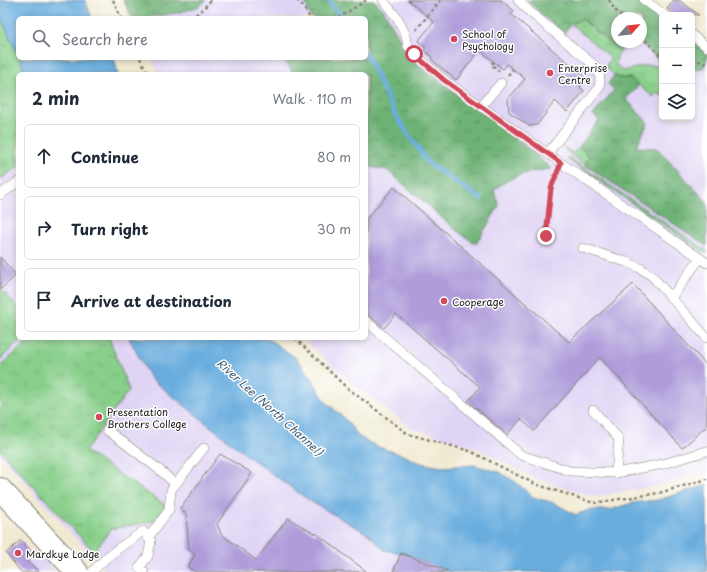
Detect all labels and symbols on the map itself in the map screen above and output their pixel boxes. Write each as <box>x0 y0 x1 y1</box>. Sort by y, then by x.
north arrow <box>611 12 647 48</box>
place label: School of Psychology <box>462 26 514 54</box>
marker: School of Psychology <box>449 34 459 44</box>
route start <box>405 45 423 63</box>
place label: Enterprise Centre <box>558 60 607 87</box>
marker: Enterprise Centre <box>545 68 555 78</box>
route end <box>537 227 555 245</box>
place label: Cooperage <box>452 294 504 309</box>
marker: Cooperage <box>439 296 449 306</box>
water label: River Lee (North Channel) <box>213 354 328 460</box>
place label: Presentation Brothers College <box>107 404 187 431</box>
marker: Presentation Brothers College <box>94 412 104 422</box>
place label: Mardkye Lodge <box>26 546 100 561</box>
marker: Mardkye Lodge <box>13 548 23 558</box>

